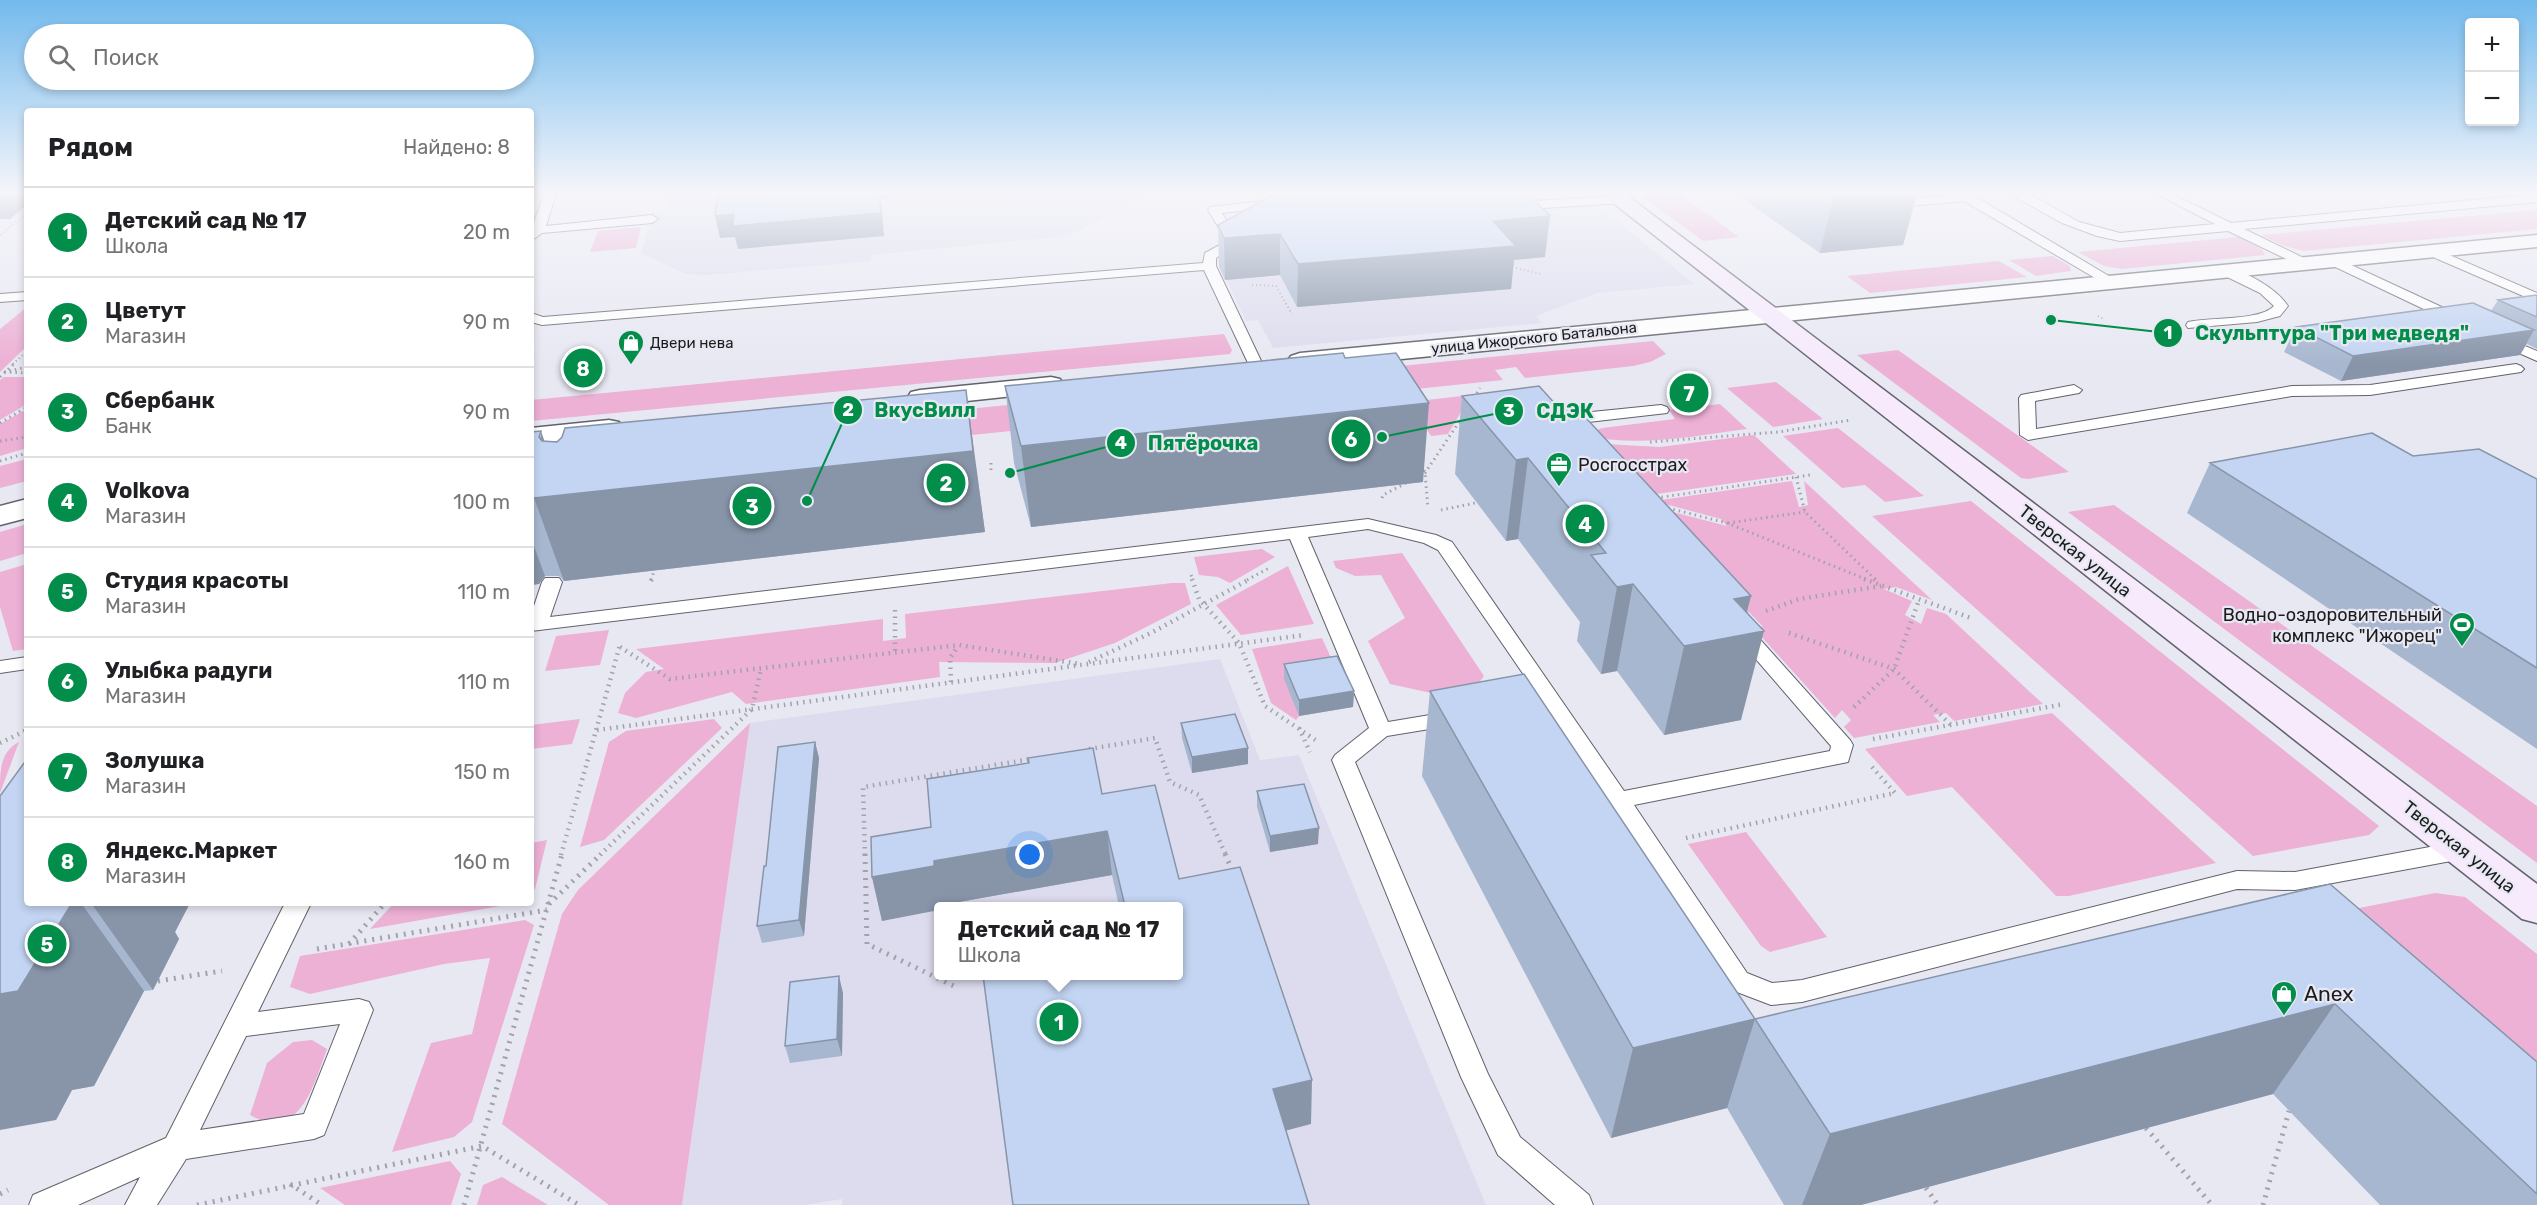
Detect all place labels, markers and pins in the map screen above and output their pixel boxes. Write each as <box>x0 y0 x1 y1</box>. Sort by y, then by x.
callout: Скульптура "Три медведя" <box>2153 314 2481 352</box>
shop icon: Двери нева <box>616 328 646 366</box>
place label: Двери нева <box>650 334 733 352</box>
pin: 8 <box>564 346 602 391</box>
pin: 7 <box>1670 370 1708 416</box>
callout: ВкусВилл <box>833 391 988 429</box>
callout: СДЭК <box>1494 392 1605 430</box>
pin: 6 <box>1332 416 1370 462</box>
callout: Пятёрочка <box>1106 424 1271 462</box>
office icon: Росгосстрах <box>1544 450 1574 488</box>
place label: Росгосстрах <box>1578 454 1687 476</box>
pin: 2 <box>926 460 966 506</box>
pin: 3 <box>732 484 771 528</box>
pin: 4 <box>1566 502 1604 546</box>
place label: Водно-оздоровительный комплекс "Ижорец" <box>2223 604 2442 647</box>
sports icon: Водно-оздоровительный комплекс "Ижорец" <box>2447 610 2477 648</box>
pin: 5 <box>28 922 66 966</box>
shop icon: Anex <box>2269 979 2299 1017</box>
place label: Anex <box>2304 981 2354 1006</box>
pin: 1 <box>1040 1000 1078 1044</box>

